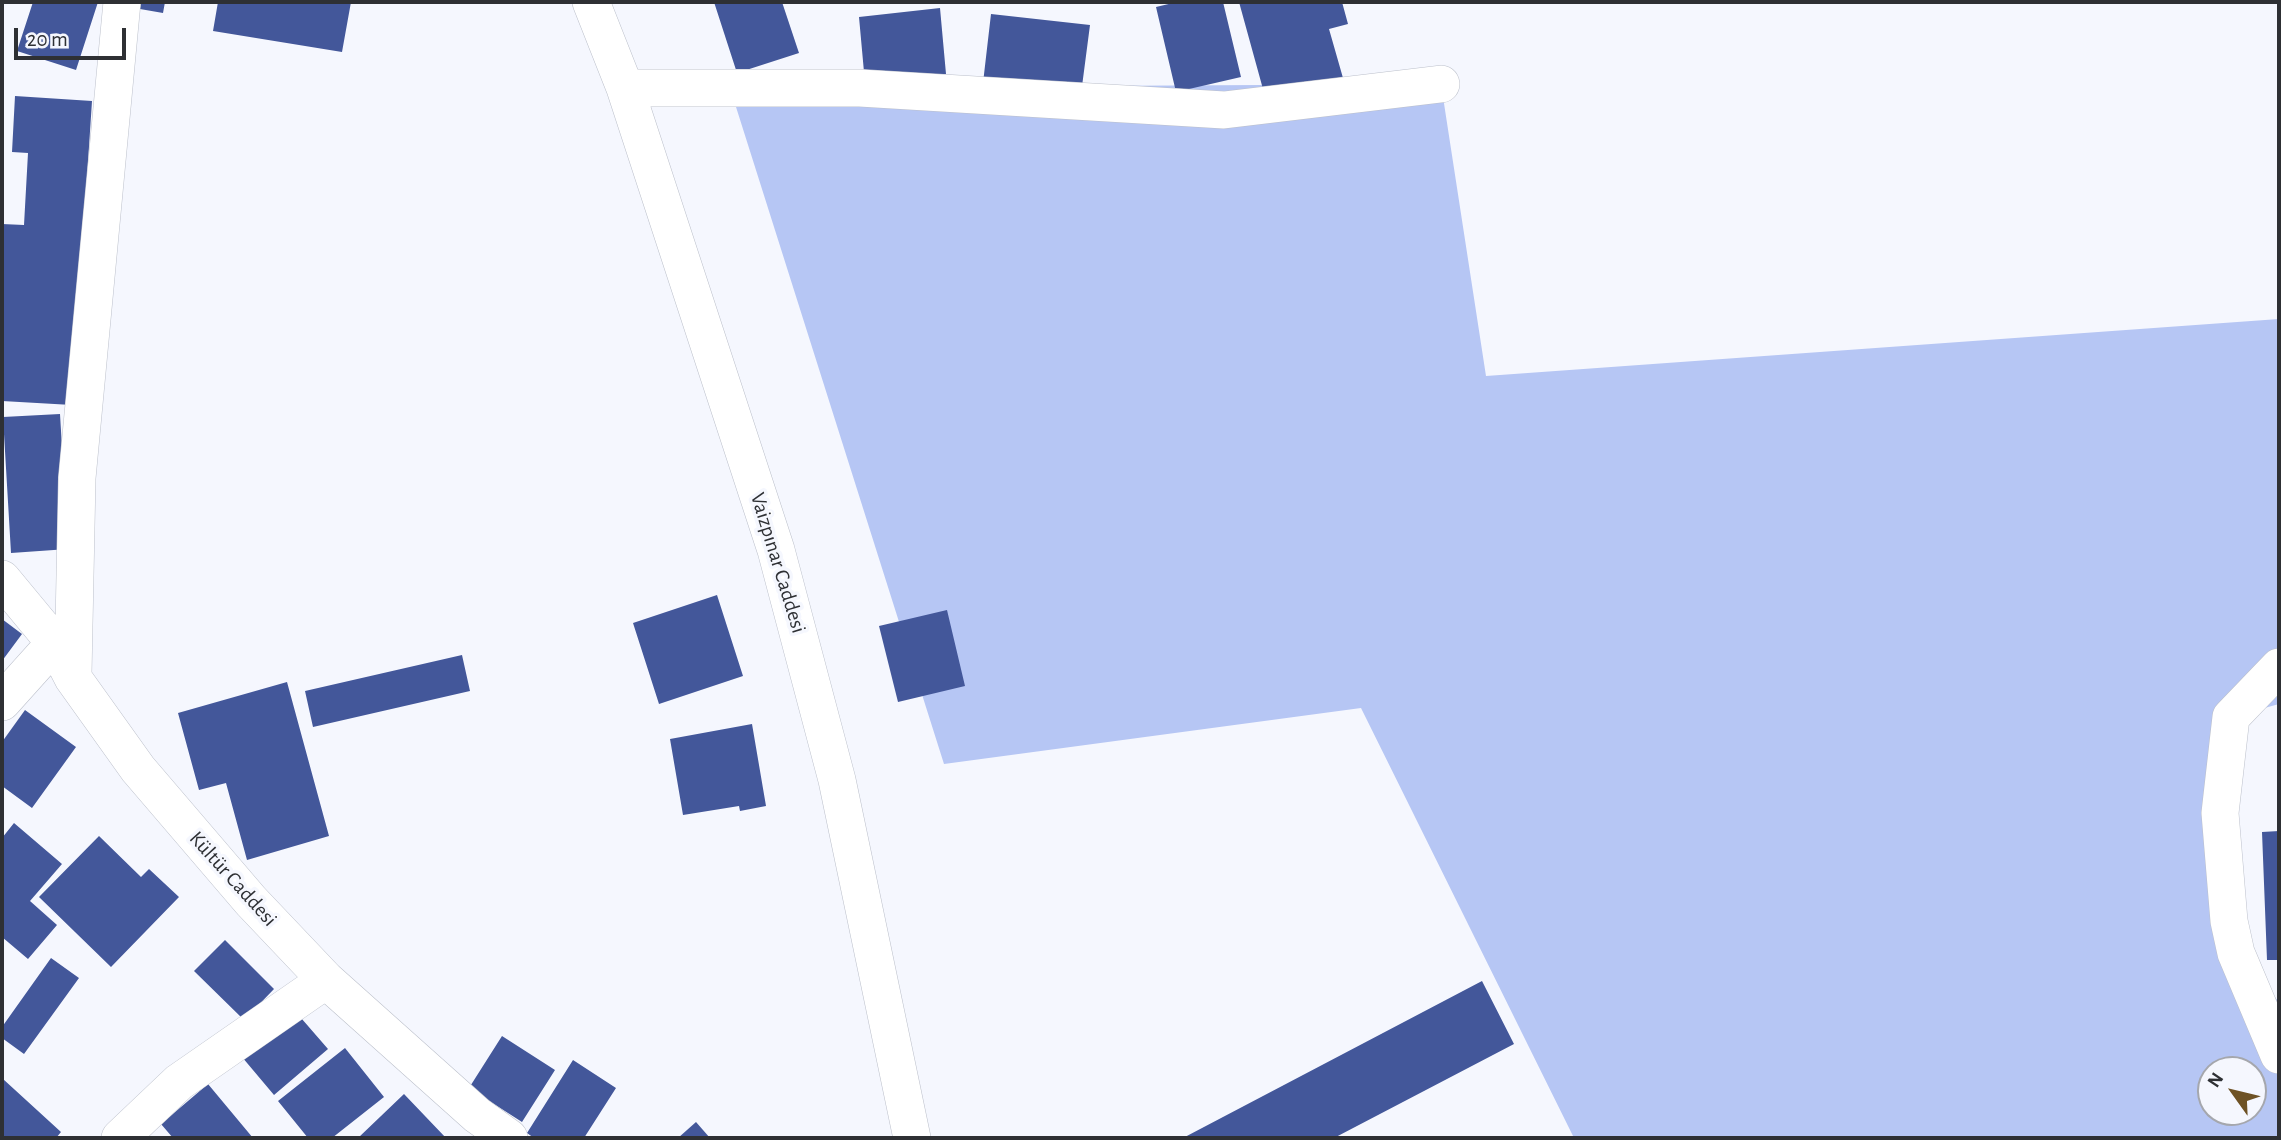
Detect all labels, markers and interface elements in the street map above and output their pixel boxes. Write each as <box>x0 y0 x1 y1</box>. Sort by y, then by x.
scale bar <box>18 14 130 58</box>
text: 20 m <box>27 29 68 50</box>
street label: Vaizpınar Caddesi <box>745 490 811 636</box>
street label: Kültür Caddesi <box>184 826 282 932</box>
north arrow <box>2197 1056 2267 1126</box>
text: N <box>2204 1069 2227 1091</box>

